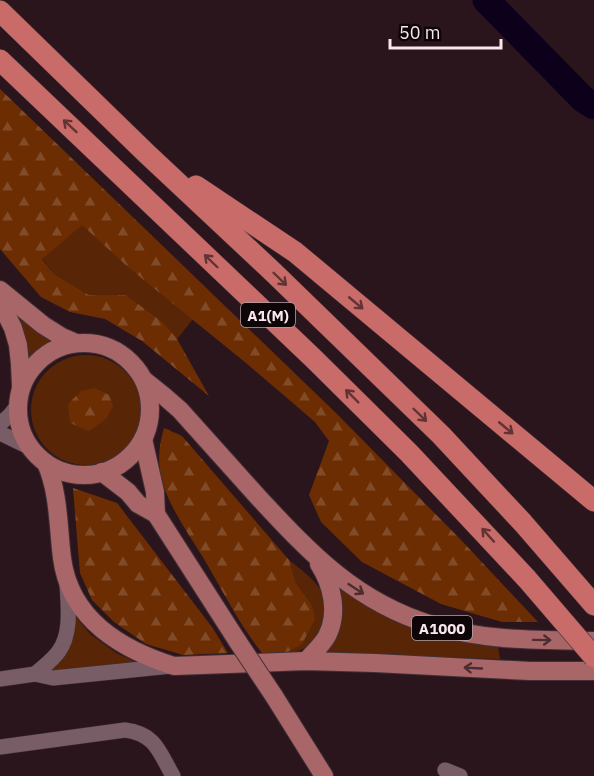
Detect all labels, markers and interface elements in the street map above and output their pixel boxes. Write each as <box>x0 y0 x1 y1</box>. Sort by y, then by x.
scale bar <box>390 12 501 50</box>
text: 50 m <box>399 21 441 44</box>
one-way arrow <box>63 119 78 133</box>
one-way arrow <box>204 253 219 268</box>
one-way arrow <box>273 272 288 286</box>
one-way arrow <box>348 296 363 310</box>
road number: A1(M) <box>241 303 295 327</box>
one-way arrow <box>344 388 359 403</box>
one-way arrow <box>413 408 428 422</box>
one-way arrow <box>498 421 513 435</box>
one-way arrow <box>481 528 495 543</box>
one-way arrow <box>348 583 364 595</box>
road number: A1000 <box>412 616 472 640</box>
one-way arrow <box>531 634 551 646</box>
one-way arrow <box>463 663 483 674</box>

